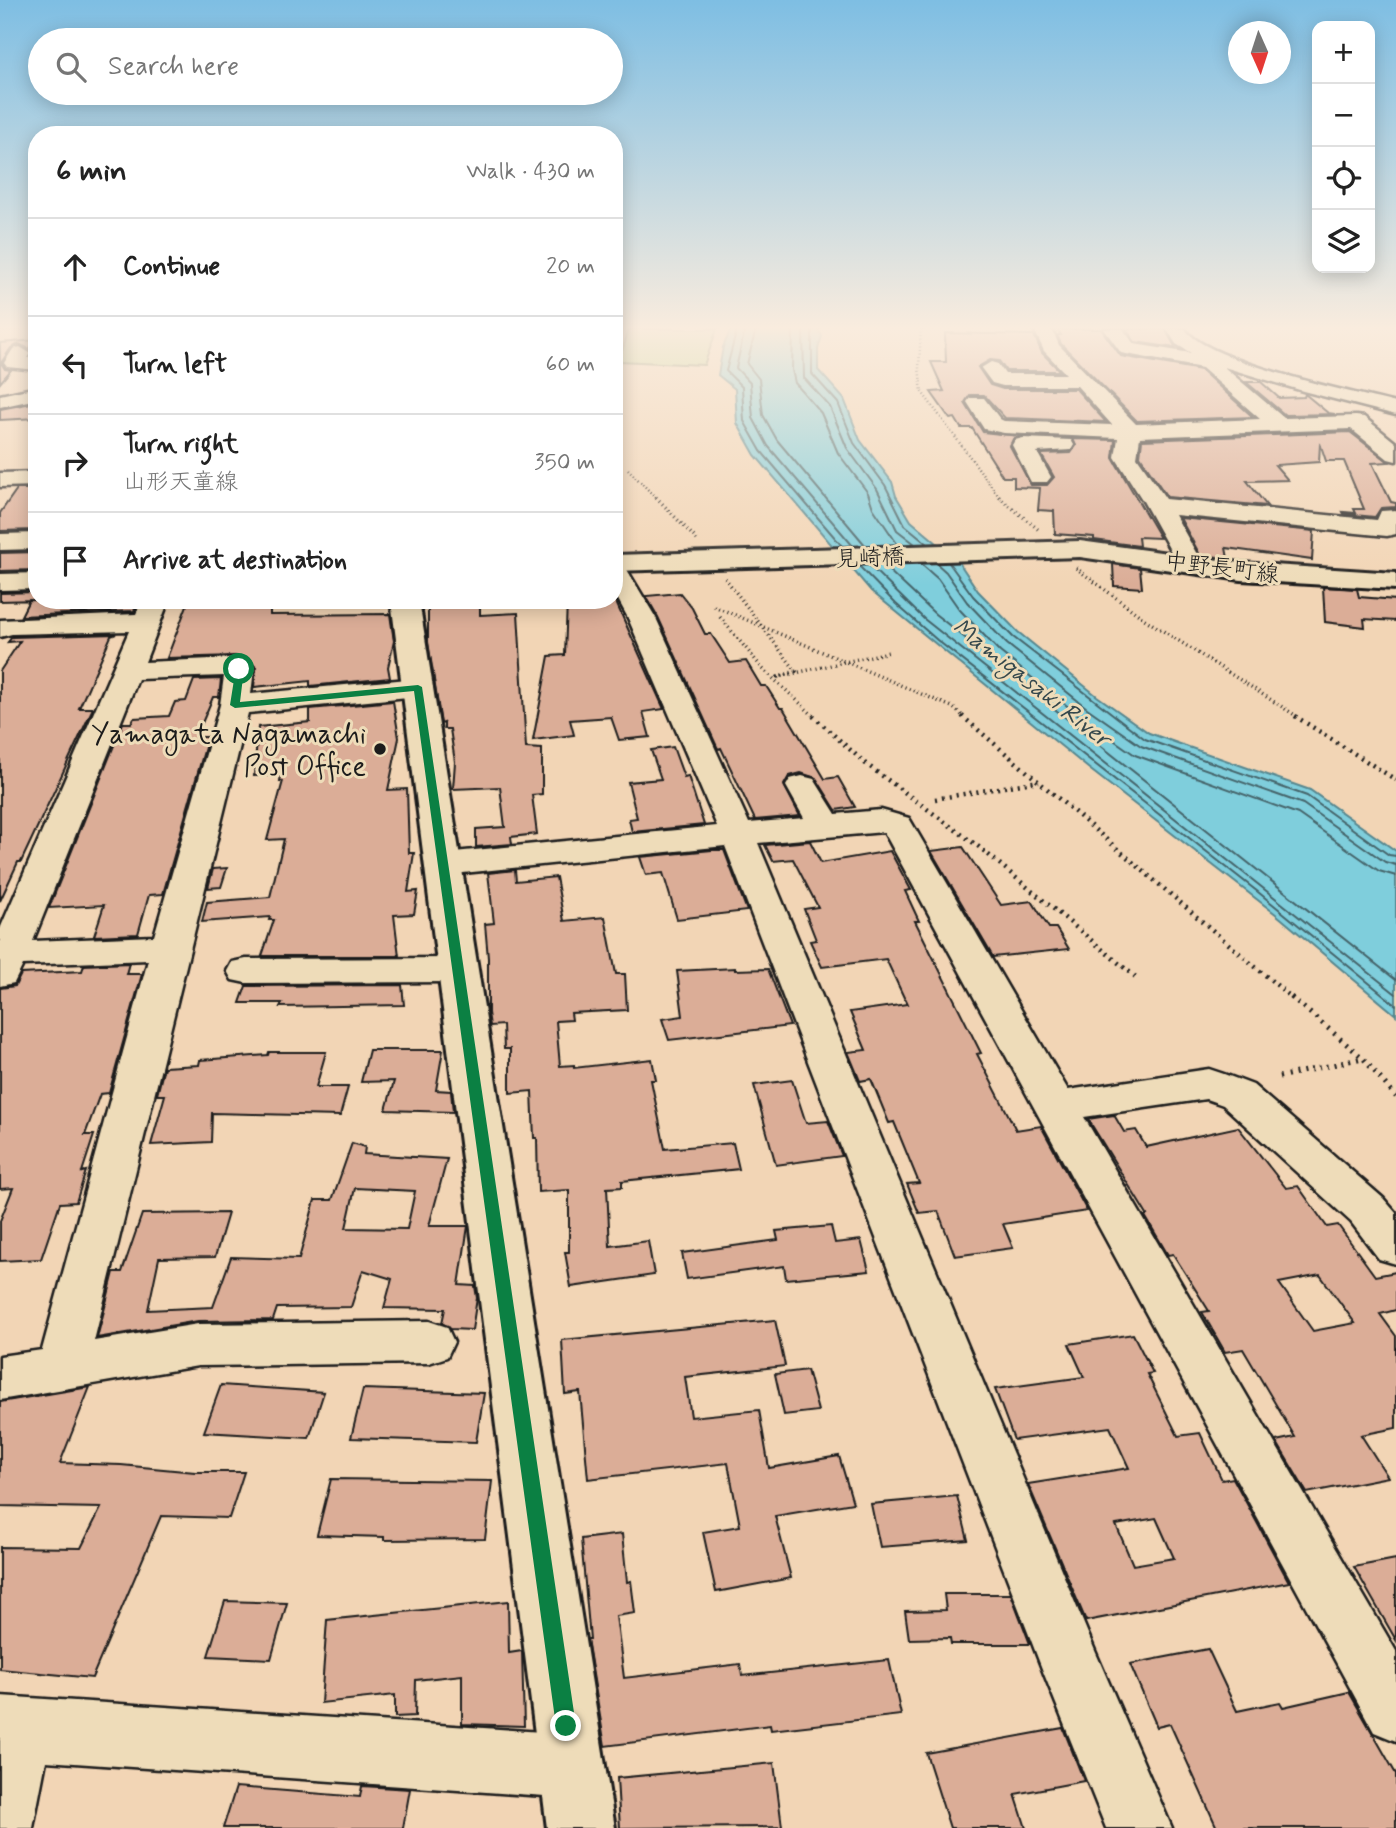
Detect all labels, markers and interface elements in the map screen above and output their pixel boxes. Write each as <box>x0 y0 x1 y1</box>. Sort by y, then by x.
north arrow <box>1228 21 1291 84</box>
map controls <box>1312 21 1375 273</box>
button: + <box>1312 21 1375 84</box>
search box <box>28 28 623 105</box>
icon: search <box>52 48 90 86</box>
text: Search here <box>108 50 239 84</box>
button: − <box>1312 84 1375 147</box>
button: locate <box>1312 147 1375 210</box>
text: 6 min <box>56 152 127 191</box>
text: Walk · 430 m <box>466 157 595 187</box>
button: layers <box>1312 210 1375 273</box>
icon: ahead <box>56 248 94 286</box>
text: Continue <box>123 250 220 284</box>
text: 20 m <box>546 252 595 282</box>
icon: left <box>56 346 94 384</box>
text: Turn left <box>123 348 227 382</box>
text: 60 m <box>546 350 595 380</box>
text: Turn right <box>123 428 239 462</box>
icon: right <box>56 444 94 482</box>
text: 350 m <box>534 448 595 478</box>
text: 山形天童線 <box>123 468 238 498</box>
icon: arrive <box>56 542 94 580</box>
street label: 見崎橋 <box>835 543 905 575</box>
text: Arrive at destination <box>123 544 347 578</box>
street label: 中野長町線 <box>1163 547 1281 591</box>
water label: Mamigasaki River <box>945 612 1119 758</box>
route start <box>223 653 254 684</box>
place label: Yamagata Nagamachi Post Office <box>91 717 366 786</box>
marker: Yamagata Nagamachi Post Office <box>372 741 388 757</box>
route end <box>550 1710 581 1741</box>

